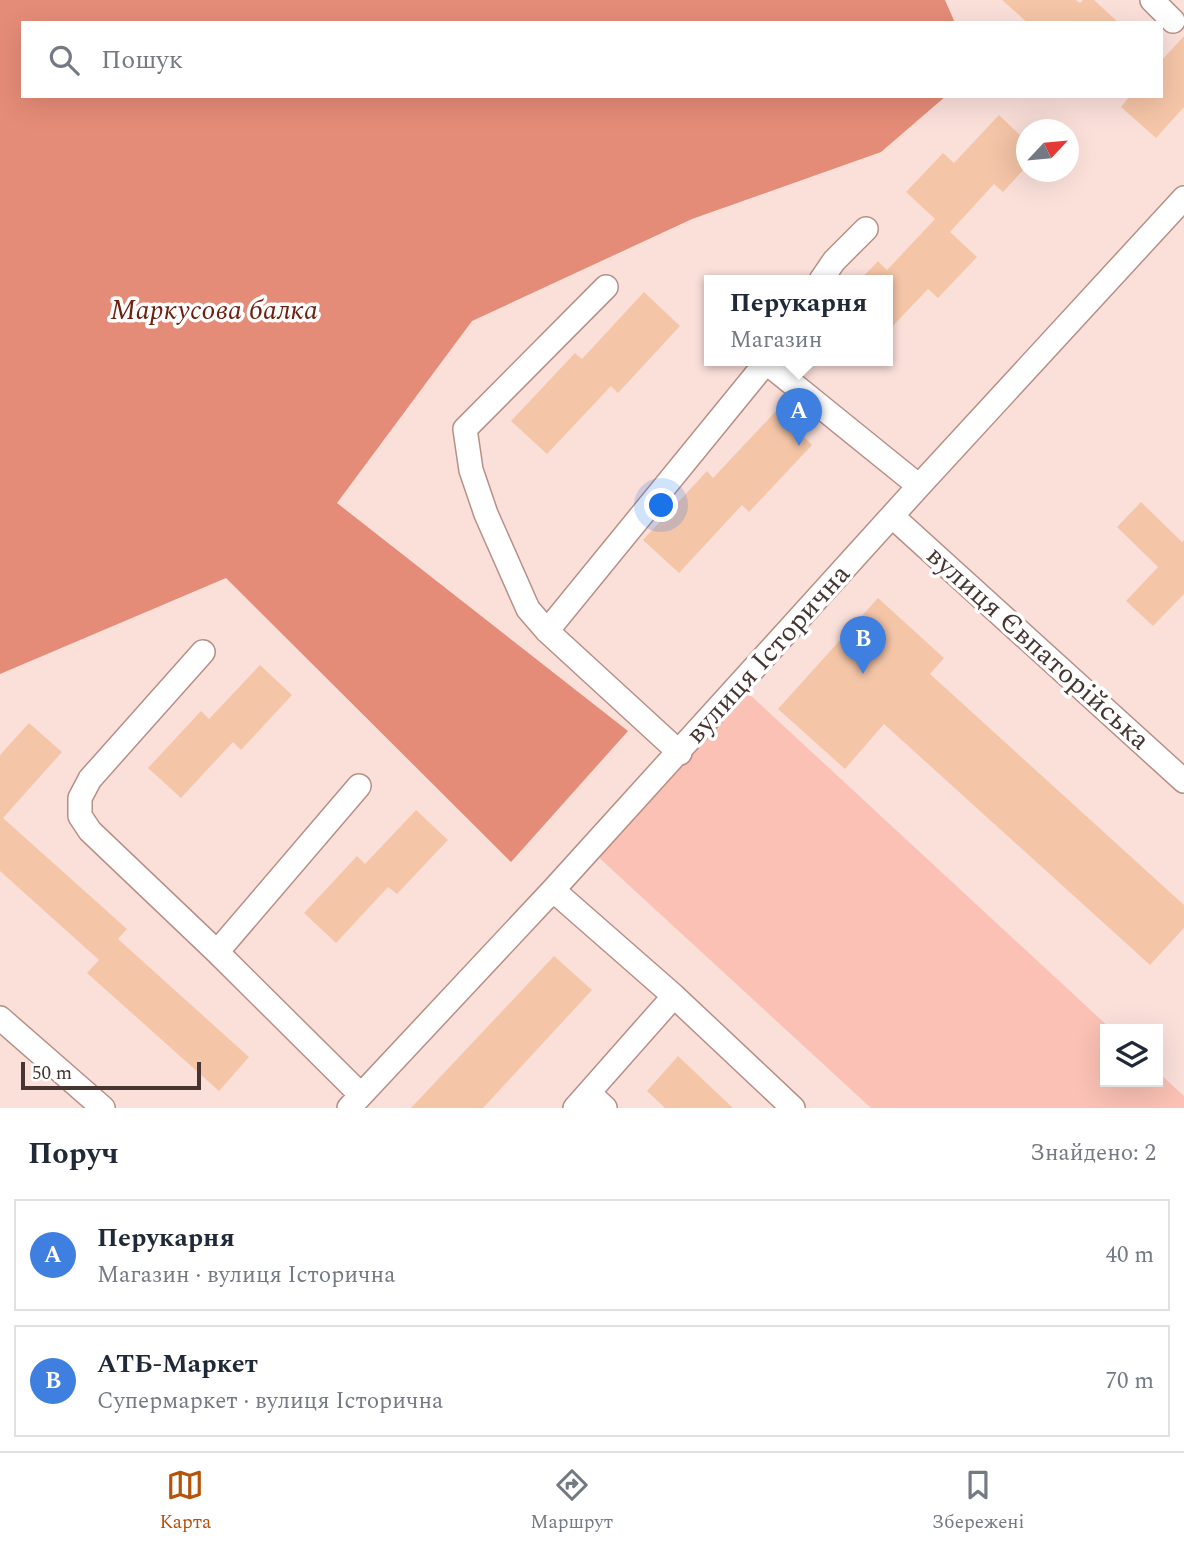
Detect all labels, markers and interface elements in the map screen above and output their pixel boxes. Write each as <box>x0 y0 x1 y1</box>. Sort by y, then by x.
search box <box>21 21 1163 98</box>
text: Пошук <box>101 40 183 80</box>
icon: search <box>45 41 83 79</box>
north arrow <box>1016 119 1079 182</box>
popup <box>704 275 893 366</box>
text: Перукарня <box>730 283 867 323</box>
park label: Маркусова балка <box>110 289 318 332</box>
text: Магазин <box>730 323 822 358</box>
pin: A <box>776 388 822 446</box>
your location <box>644 488 678 522</box>
street label: вулиця Євпаторійська <box>916 535 1160 761</box>
street label: вулиця Історична <box>675 554 861 754</box>
pin: B <box>840 616 886 674</box>
map controls <box>1100 1024 1163 1087</box>
button: layers <box>1100 1024 1163 1087</box>
scale bar <box>21 1059 201 1091</box>
text: 50 m <box>32 1059 72 1088</box>
text: Поруч <box>28 1131 119 1177</box>
text: Знайдено: 2 <box>1030 1136 1156 1171</box>
text: Перукарня <box>97 1218 235 1258</box>
text: A <box>44 1238 62 1273</box>
text: 40 m <box>1105 1238 1154 1273</box>
text: Магазин · вулиця Історична <box>97 1258 395 1293</box>
text: АТБ-Маркет <box>97 1344 258 1384</box>
text: B <box>45 1364 61 1399</box>
text: 70 m <box>1105 1364 1154 1399</box>
text: Супермаркет · вулиця Історична <box>97 1384 443 1419</box>
tab: Карта <box>159 1466 211 1537</box>
tab: Маршрут <box>530 1466 613 1537</box>
tab: Збережені <box>932 1466 1025 1537</box>

